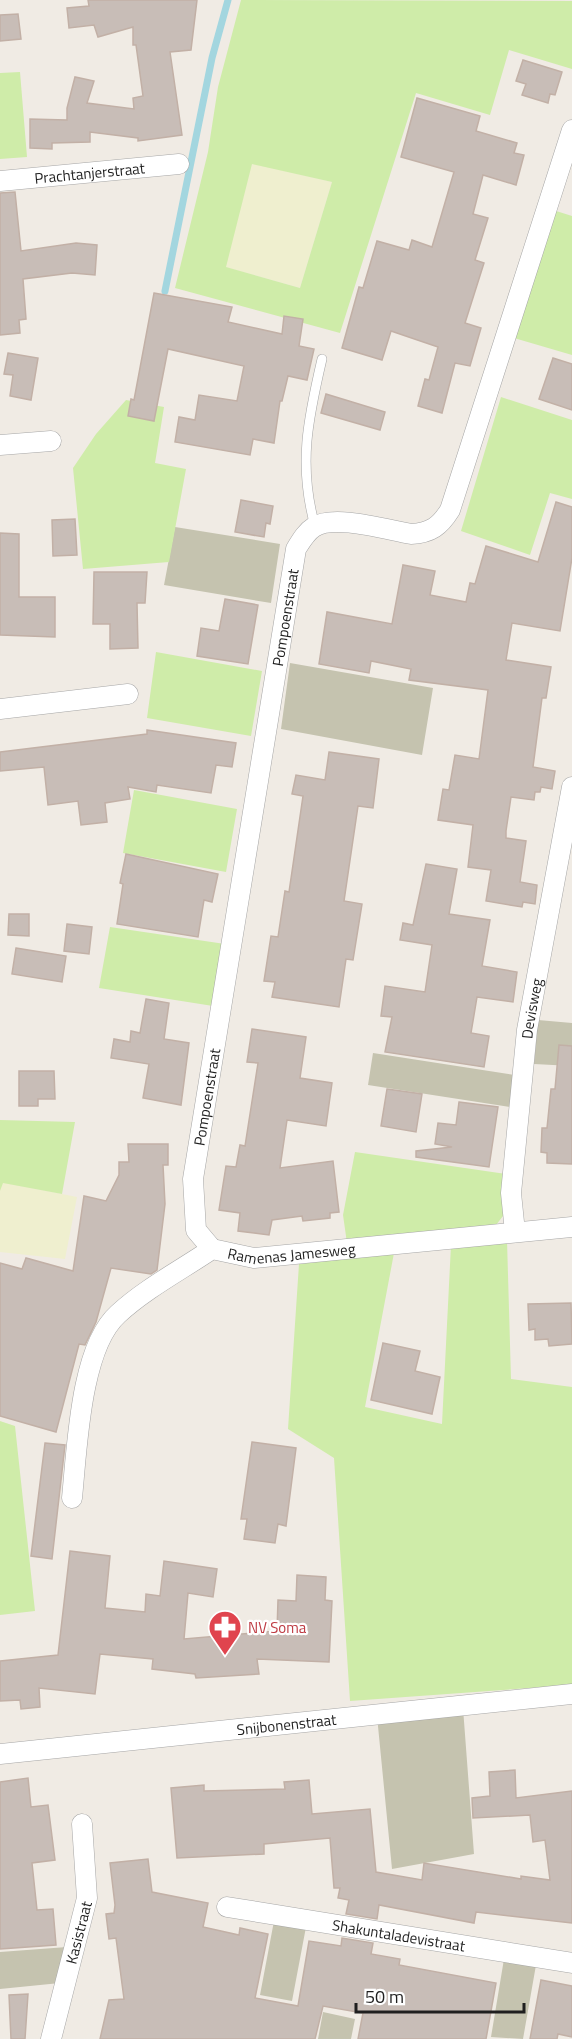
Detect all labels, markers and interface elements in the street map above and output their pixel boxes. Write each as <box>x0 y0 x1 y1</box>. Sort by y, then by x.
street label: Prachtanjerstraat <box>33 156 147 189</box>
street label: Pompoenstraat <box>266 566 304 668</box>
street label: Devisweg <box>515 976 548 1040</box>
street label: Pompoenstraat <box>187 1046 226 1147</box>
street label: Ramenas Jamesweg <box>226 1237 357 1270</box>
pharmacy icon: NV Soma <box>207 1609 243 1656</box>
place label: NV Soma <box>248 1616 307 1639</box>
street label: Snijbonenstraat <box>235 1707 338 1741</box>
street label: Kasistraat <box>59 1898 97 1966</box>
street label: Shakuntaladevistraat <box>331 1913 468 1957</box>
scale bar <box>356 1976 524 2014</box>
text: 50 m <box>365 1983 404 2010</box>

